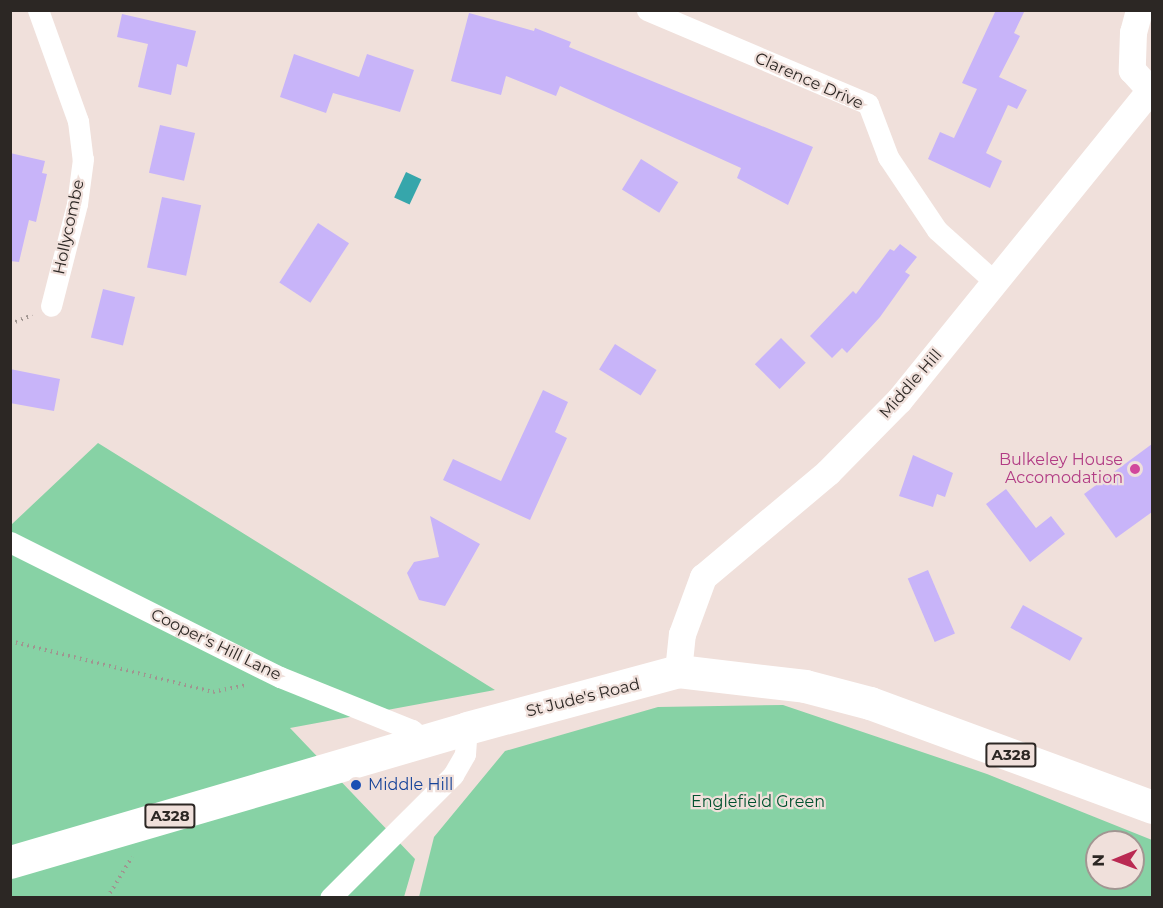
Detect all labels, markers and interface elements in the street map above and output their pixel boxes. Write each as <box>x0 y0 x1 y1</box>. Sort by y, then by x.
street label: Clarence Drive <box>752 49 866 113</box>
street label: Hollycombe <box>50 178 88 276</box>
street label: Middle Hill <box>876 345 946 423</box>
place label: Bulkeley House Accomodation <box>999 450 1123 488</box>
marker: Bulkeley House Accomodation <box>1128 462 1142 476</box>
street label: Cooper's Hill Lane <box>148 605 284 685</box>
street label: St Jude's Road <box>524 675 642 721</box>
road number: A328 <box>984 743 1038 767</box>
place label: Middle Hill <box>368 775 453 795</box>
marker: Middle Hill <box>349 778 363 792</box>
park label: Englefield Green <box>691 792 825 812</box>
road number: A328 <box>143 804 197 828</box>
north arrow <box>1085 830 1145 890</box>
text: N <box>1089 854 1108 867</box>

